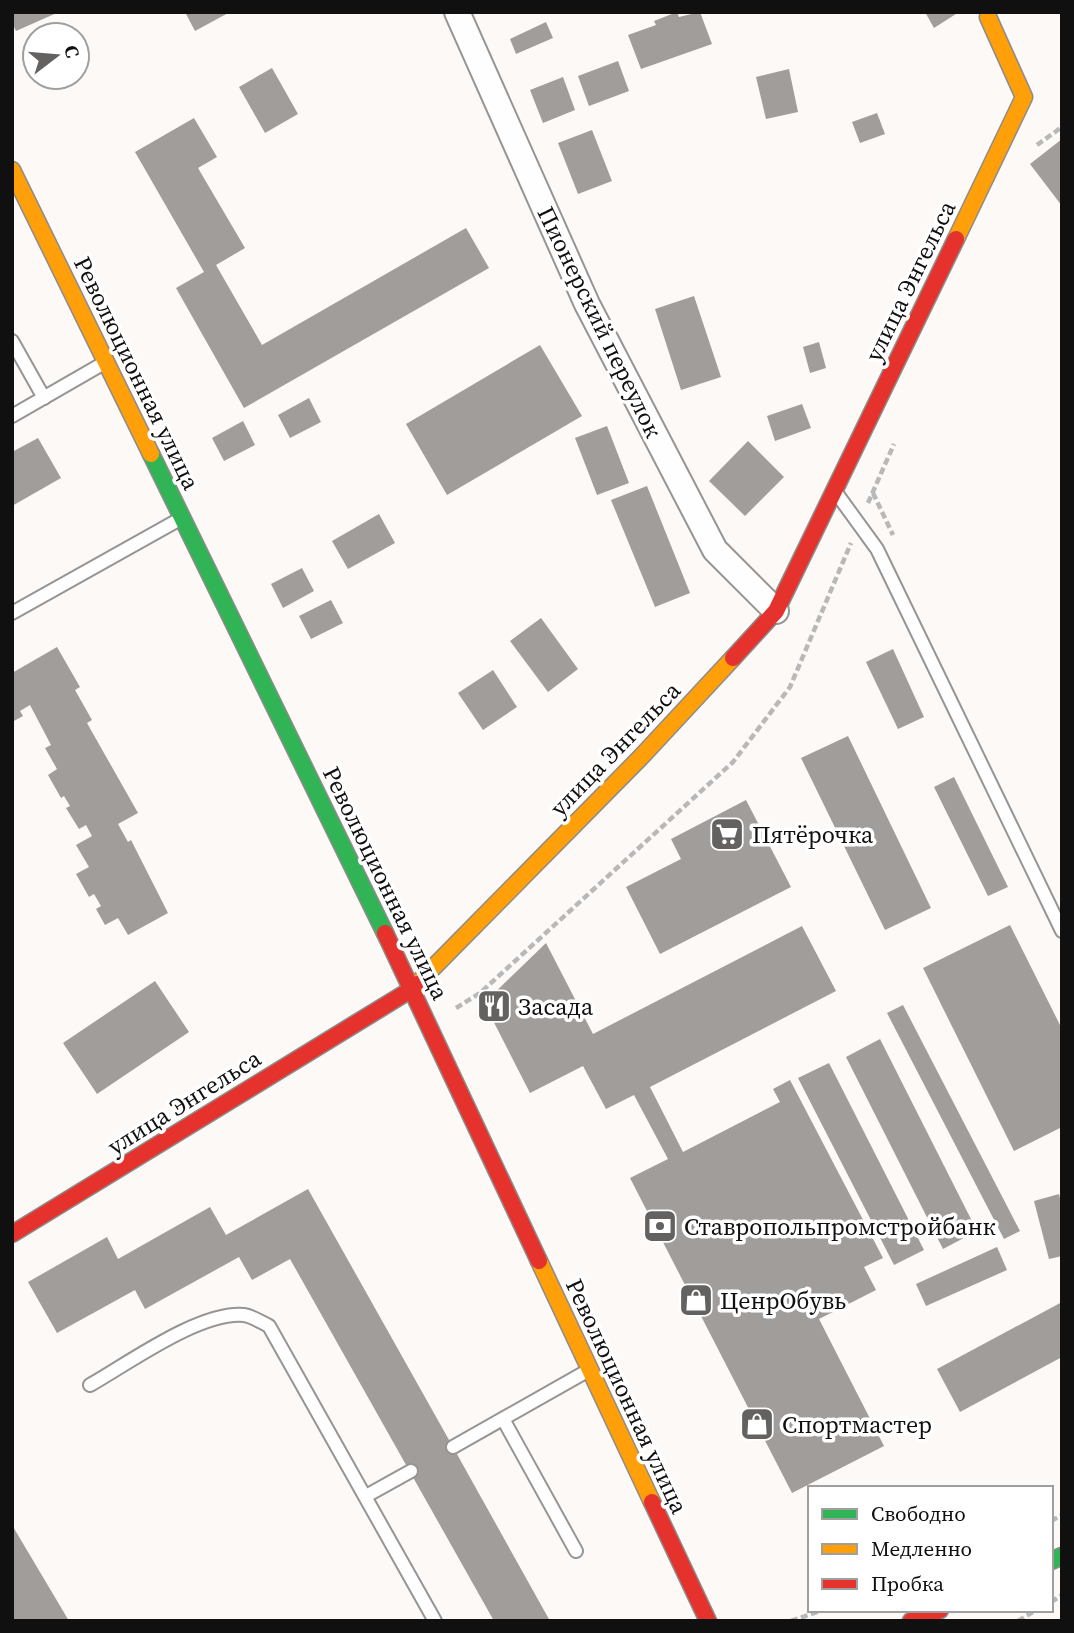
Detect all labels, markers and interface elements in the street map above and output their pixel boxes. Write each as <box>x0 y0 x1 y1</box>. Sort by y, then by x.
north arrow <box>21 21 91 91</box>
text: С <box>58 42 87 61</box>
street label: улица Энгельса <box>857 194 964 367</box>
street label: Пионерский переулок <box>530 201 670 443</box>
street label: Революционная улица <box>66 251 208 496</box>
street label: улица Энгельса <box>542 674 688 824</box>
street label: Революционная улица <box>315 761 457 1006</box>
supermarket icon: Пятёрочка <box>708 815 746 853</box>
place label: Пятёрочка <box>752 818 874 851</box>
restaurant icon: Засада <box>475 987 513 1025</box>
place label: Засада <box>518 990 594 1023</box>
street label: улица Энгельса <box>101 1041 268 1162</box>
bank icon: Ставропольпромстройбанк <box>641 1207 679 1245</box>
place label: Ставропольпромстройбанк <box>684 1210 996 1243</box>
street label: Революционная улица <box>558 1273 696 1520</box>
shop icon: ЦенрОбувь <box>677 1281 715 1319</box>
place label: ЦенрОбувь <box>720 1284 846 1317</box>
shop icon: Спортмастер <box>738 1405 776 1443</box>
place label: Спортмастер <box>782 1408 932 1441</box>
legend <box>808 1486 1053 1612</box>
text: Свободно <box>871 1499 966 1528</box>
text: Медленно <box>871 1534 972 1563</box>
text: Пробка <box>871 1569 944 1598</box>

